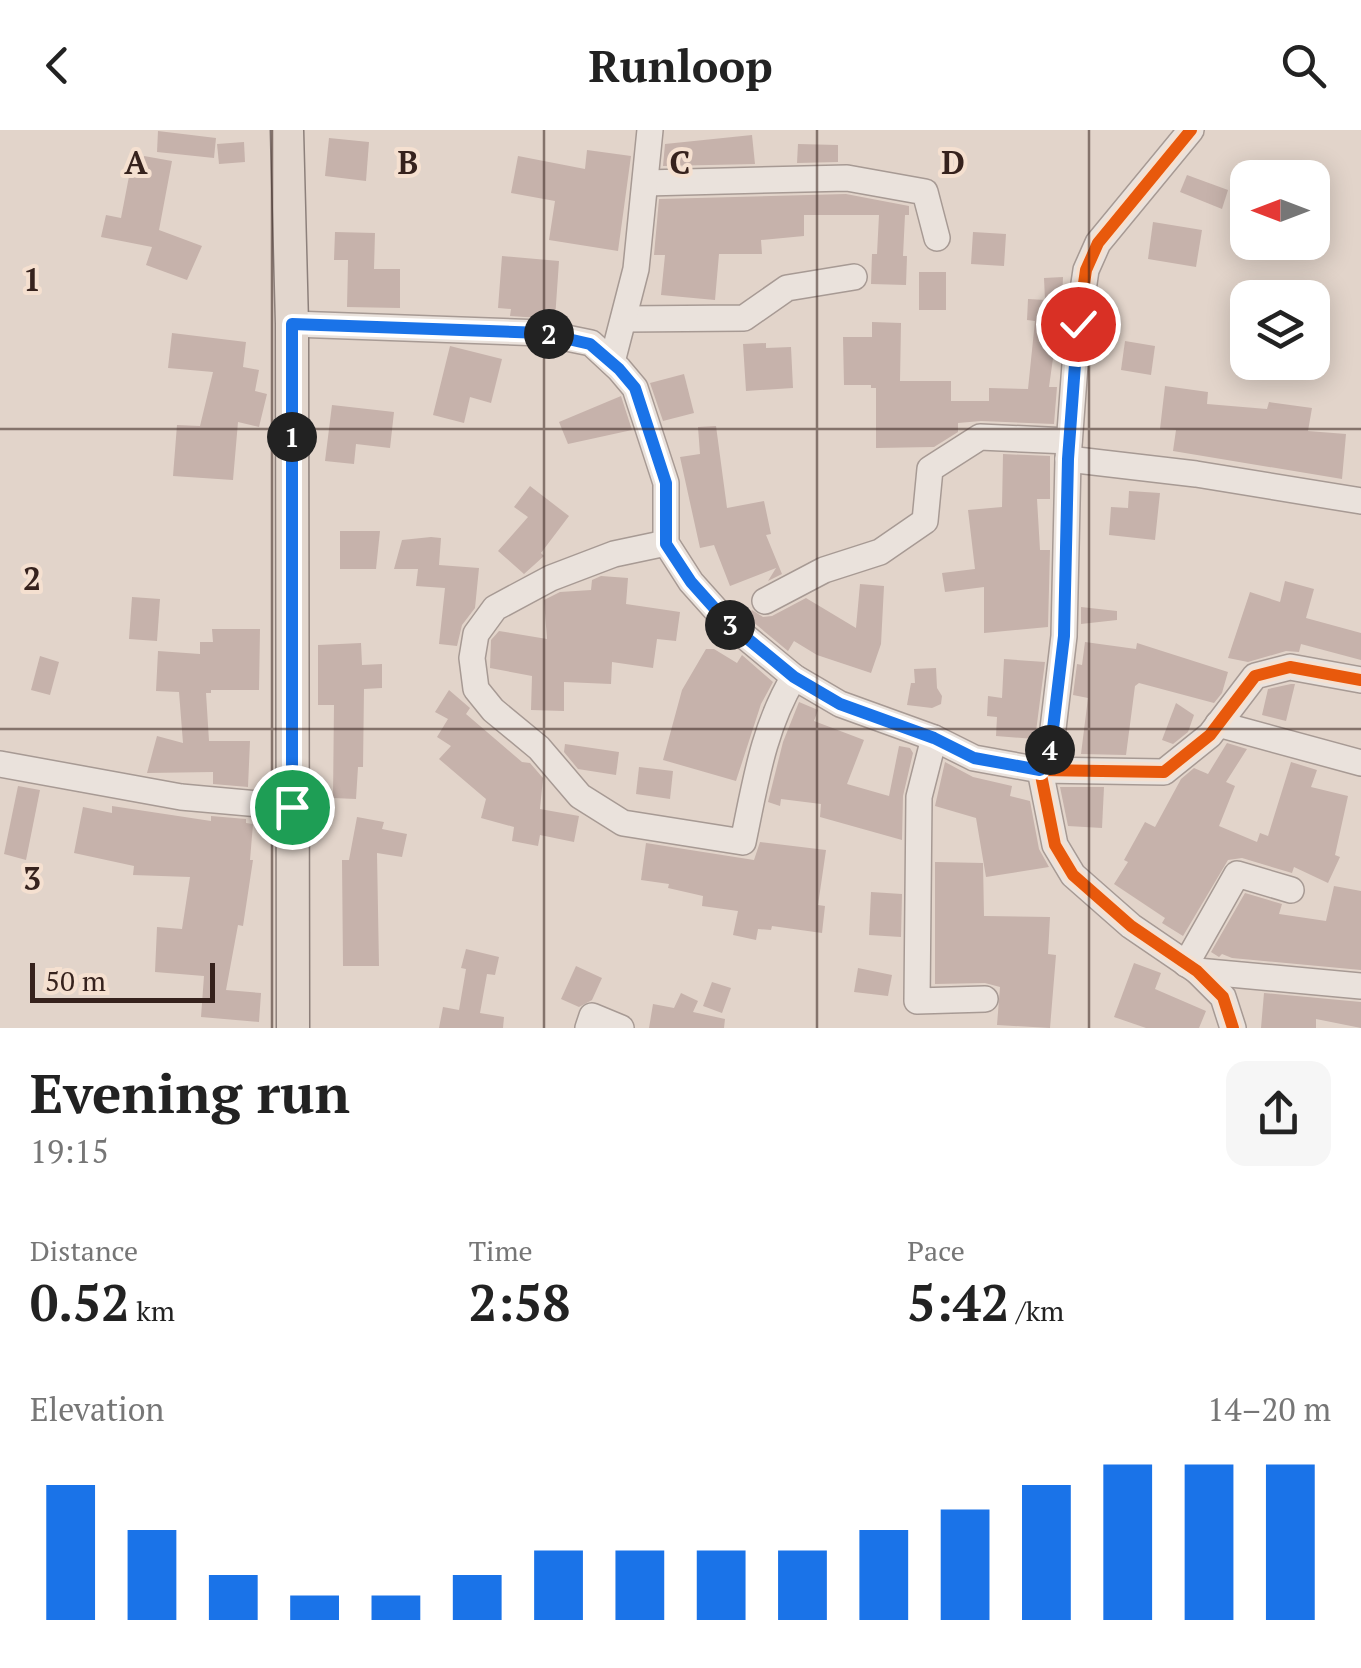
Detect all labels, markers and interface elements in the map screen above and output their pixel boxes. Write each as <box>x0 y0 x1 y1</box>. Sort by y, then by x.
text: Runloop <box>588 35 773 95</box>
icon: back <box>30 38 85 93</box>
icon: search <box>1276 38 1331 93</box>
text: A <box>124 141 148 183</box>
text: B <box>398 141 418 183</box>
text: C <box>670 141 690 183</box>
text: D <box>941 141 965 183</box>
north arrow <box>1230 160 1330 260</box>
map controls <box>1230 160 1330 380</box>
text: 1 <box>23 258 41 300</box>
button: layers <box>1230 280 1330 380</box>
pin <box>1036 282 1121 367</box>
icon: check <box>1051 297 1106 352</box>
pin: 2 <box>524 309 574 359</box>
text: 2 <box>541 315 557 352</box>
pin: 1 <box>267 412 317 462</box>
text: 1 <box>284 418 300 455</box>
text: 2 <box>23 557 41 599</box>
pin: 3 <box>705 600 755 650</box>
text: 3 <box>722 606 738 643</box>
pin: 4 <box>1025 725 1075 775</box>
text: 4 <box>1042 731 1058 768</box>
pin <box>250 765 335 850</box>
icon: arrive <box>265 780 320 835</box>
text: 3 <box>23 857 41 899</box>
scale bar <box>30 958 215 1003</box>
text: 50 m <box>45 962 106 999</box>
text: Evening run <box>30 1056 350 1129</box>
button: share <box>1226 1061 1331 1166</box>
text: 19:15 <box>30 1130 109 1172</box>
text: Distance <box>30 1232 138 1269</box>
text: Time <box>469 1232 533 1269</box>
text: Pace <box>907 1232 965 1269</box>
text: 0.52 <box>30 1269 130 1335</box>
text: 2:58 <box>469 1269 571 1335</box>
text: 5:42 <box>907 1269 1009 1335</box>
text: km <box>130 1292 175 1329</box>
text: /km <box>1009 1292 1064 1329</box>
text: Elevation <box>30 1388 164 1430</box>
text: 14–20 m <box>1207 1388 1331 1430</box>

